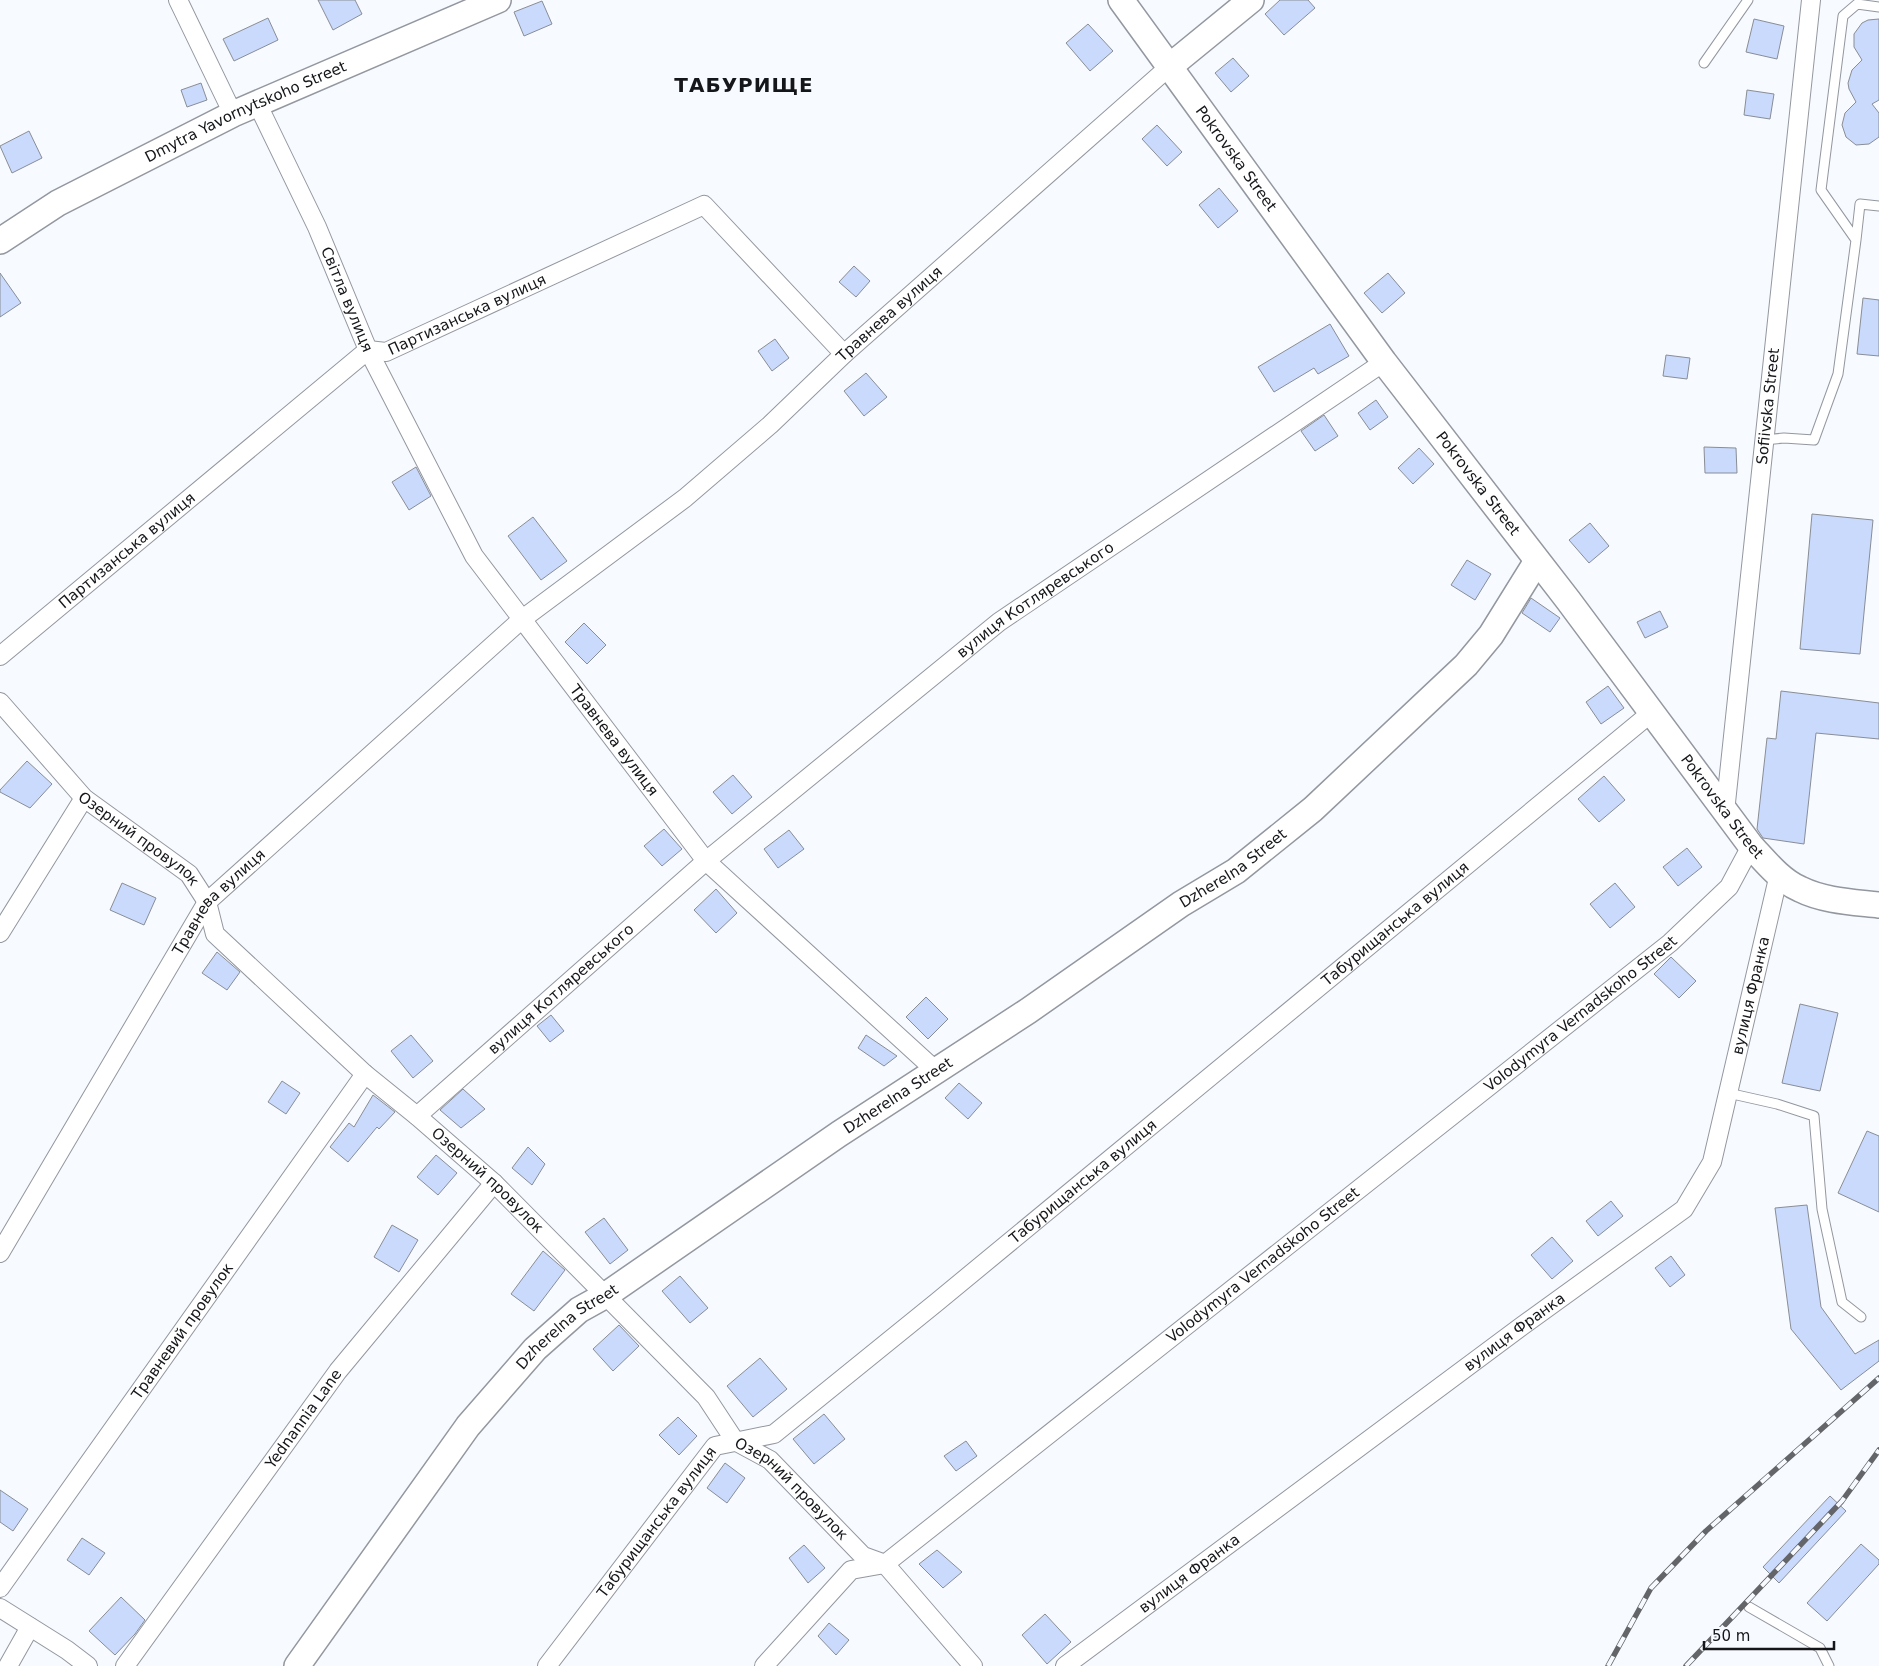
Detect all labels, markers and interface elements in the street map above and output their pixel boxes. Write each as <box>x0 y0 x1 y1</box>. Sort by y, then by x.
street label: Dmytra Yavornytskoho Street <box>142 57 349 166</box>
district label: ТАБУРИЩЕ <box>674 73 814 97</box>
street label: Pokrovska Street <box>1192 102 1281 215</box>
street label: Світла вулиця <box>317 244 377 355</box>
street label: Травнева вулиця <box>832 263 946 366</box>
street label: Партизанська вулиця <box>385 270 549 359</box>
street label: Sofiivska Street <box>1753 347 1783 465</box>
street label: Pokrovska Street <box>1432 428 1524 539</box>
street label: Партизанська вулиця <box>55 489 199 612</box>
street label: вулиця Котляревського <box>953 538 1117 662</box>
street label: Травнева вулиця <box>565 680 662 799</box>
street label: Pokrovska Street <box>1677 751 1767 863</box>
street label: Озерний провулок <box>75 788 203 889</box>
street label: Dzherelna Street <box>1176 825 1290 912</box>
street label: Травнева вулиця <box>168 845 269 959</box>
street label: Табурищанська вулиця <box>1317 858 1473 990</box>
street label: вулиця Котляревського <box>484 920 638 1058</box>
street label: Volodymyra Vernadskoho Street <box>1481 932 1681 1095</box>
street label: вулиця Франка <box>1728 935 1773 1056</box>
street label: Dzherelna Street <box>840 1054 956 1138</box>
street label: Табурищанська вулиця <box>1005 1116 1160 1248</box>
street label: Озерний провулок <box>428 1124 547 1237</box>
street label: Volodymyra Vernadskoho Street <box>1163 1183 1363 1347</box>
street label: Травневий провулок <box>127 1259 237 1404</box>
street label: Dzherelna Street <box>512 1280 622 1373</box>
street label: вулиця Франка <box>1460 1289 1568 1375</box>
street label: Yednannia Lane <box>261 1366 345 1473</box>
street label: Озерний провулок <box>732 1434 852 1544</box>
street label: Табурищанська вулиця <box>593 1443 720 1602</box>
street label: вулиця Франка <box>1136 1530 1243 1617</box>
scale bar <box>1704 1618 1834 1650</box>
text: 50 m <box>1712 1627 1750 1645</box>

